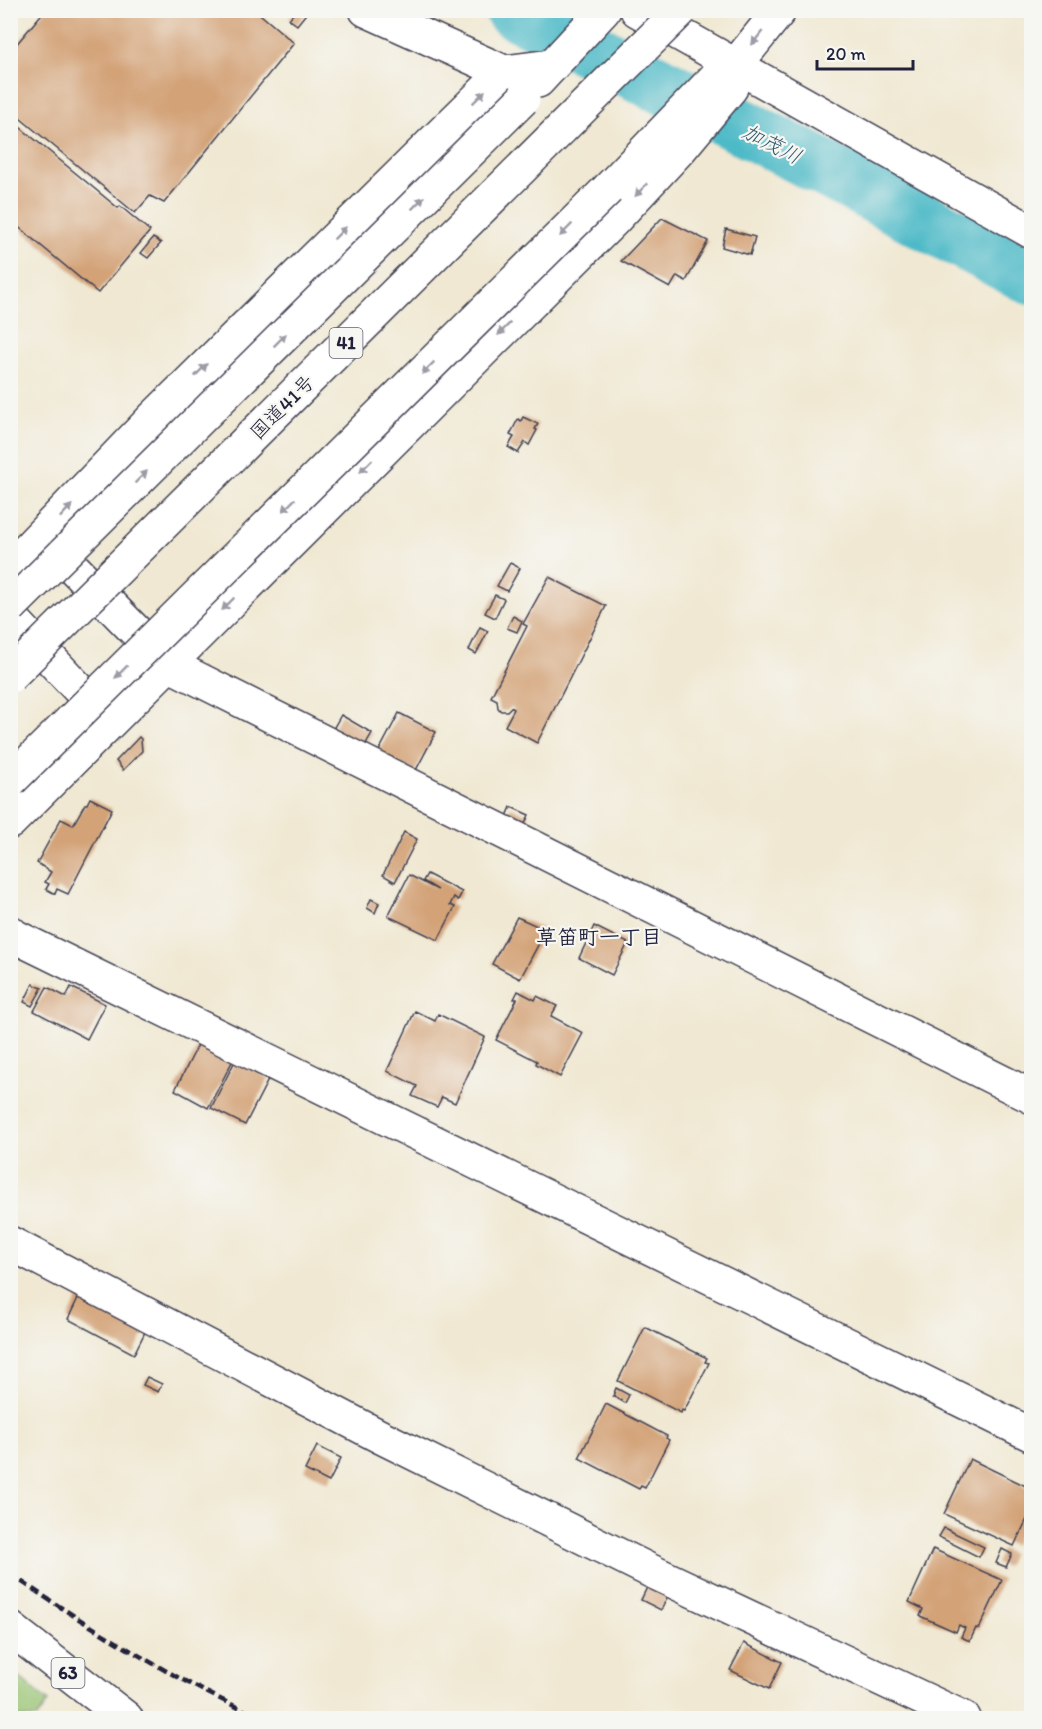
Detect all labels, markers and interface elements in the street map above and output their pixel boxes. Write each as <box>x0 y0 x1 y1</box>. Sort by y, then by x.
one-way arrow <box>751 30 764 46</box>
scale bar <box>817 33 913 71</box>
text: 20 m <box>826 43 866 65</box>
one-way arrow <box>472 90 486 104</box>
water label: 加茂川 <box>738 118 806 169</box>
one-way arrow <box>635 183 649 197</box>
one-way arrow <box>411 196 425 210</box>
one-way arrow <box>560 223 574 237</box>
one-way arrow <box>333 227 347 241</box>
one-way arrow <box>497 322 512 336</box>
road number: 41 <box>330 328 362 358</box>
one-way arrow <box>272 333 287 347</box>
one-way arrow <box>421 360 435 374</box>
one-way arrow <box>194 363 209 377</box>
street label: 国道41号 <box>245 370 319 444</box>
one-way arrow <box>359 459 373 473</box>
one-way arrow <box>134 471 148 485</box>
one-way arrow <box>283 497 297 511</box>
one-way arrow <box>59 503 73 518</box>
one-way arrow <box>220 597 235 611</box>
one-way arrow <box>114 664 128 678</box>
district label: 草笛町一丁目 <box>536 924 662 949</box>
road number: 63 <box>52 1658 84 1688</box>

